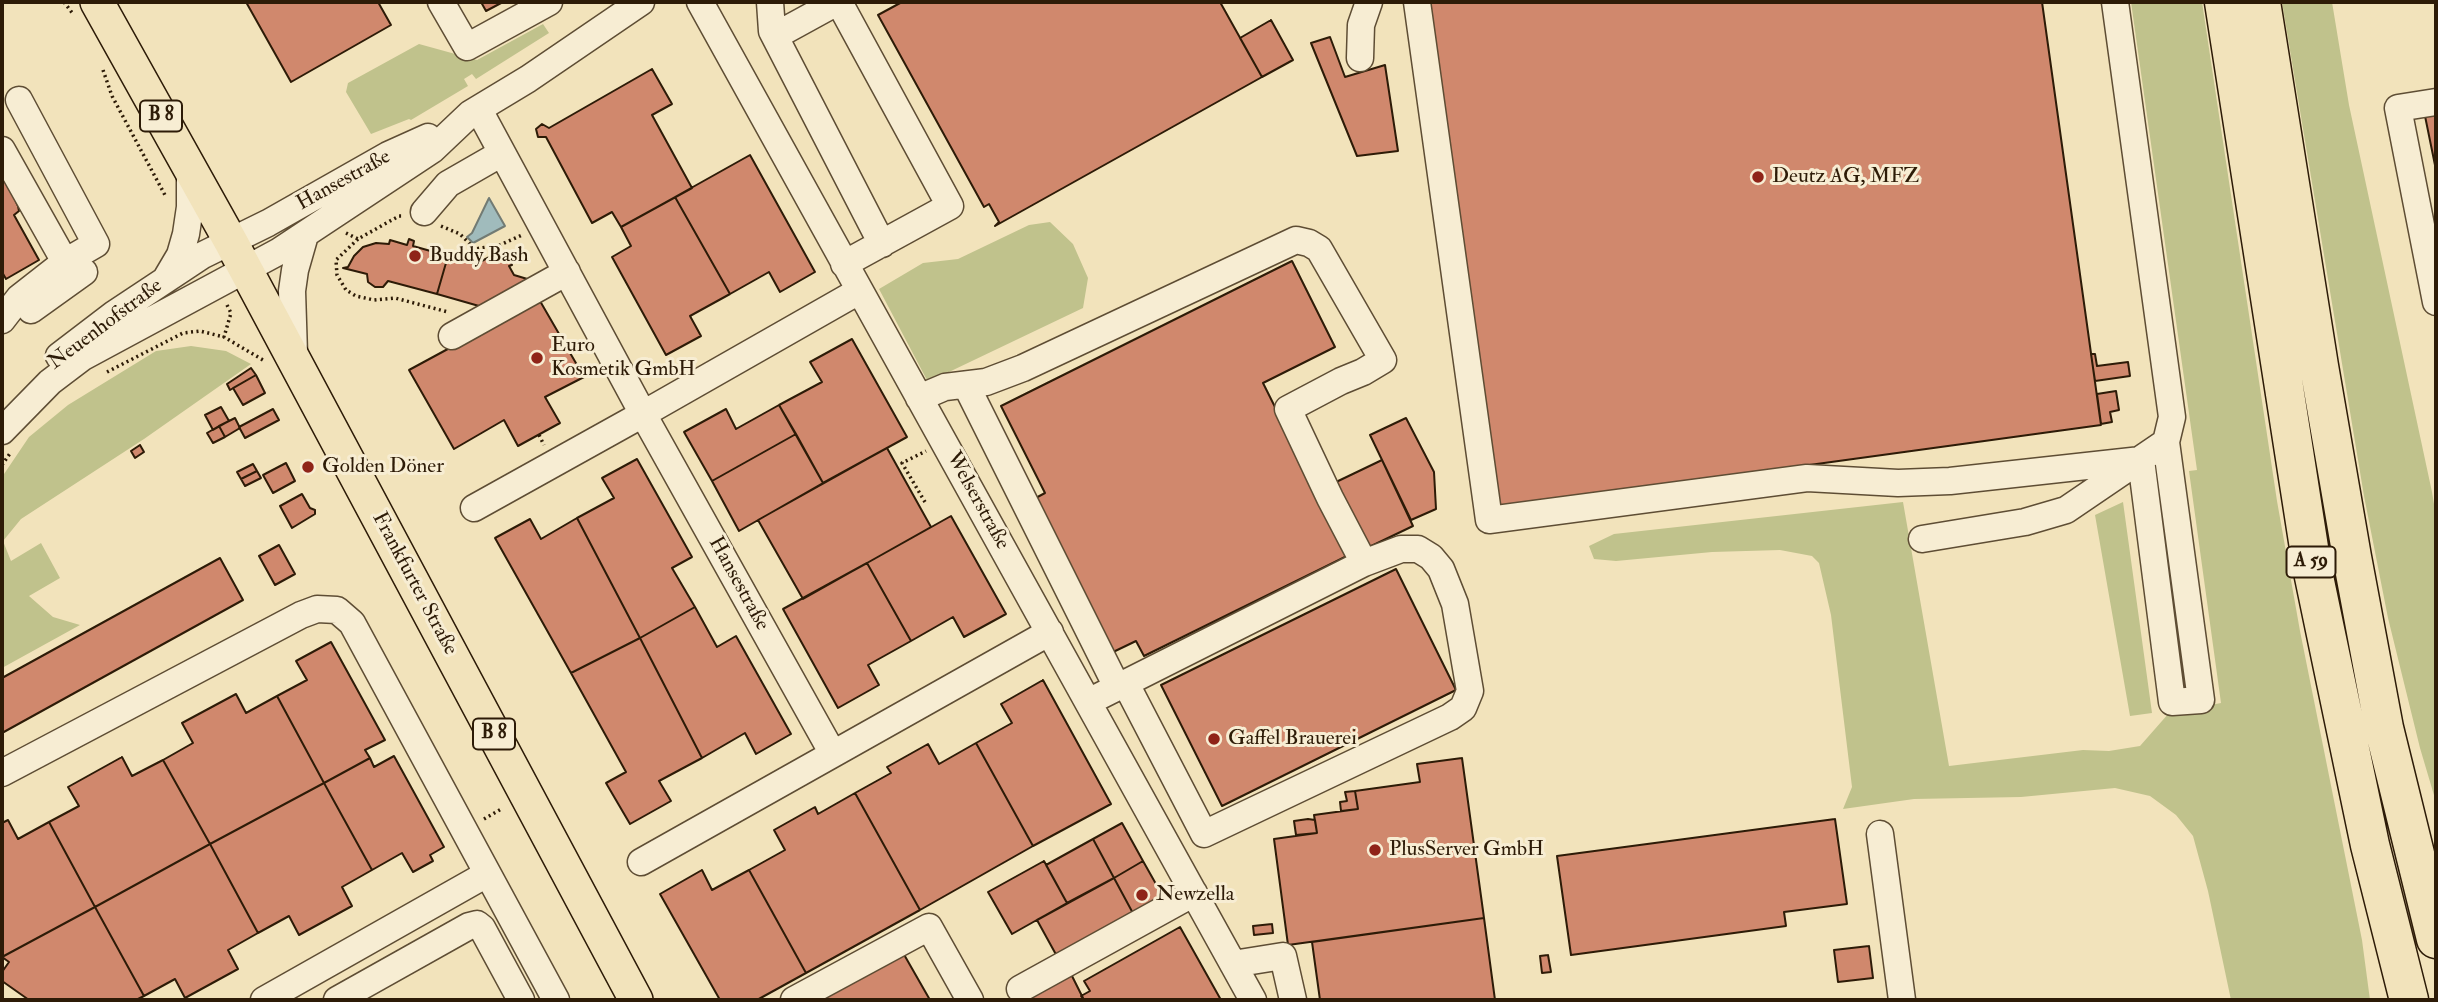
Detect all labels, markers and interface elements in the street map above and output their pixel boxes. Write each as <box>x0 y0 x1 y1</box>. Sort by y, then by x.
road number: B 8 <box>140 100 182 132</box>
street label: Hansestraße <box>293 145 395 217</box>
place label: Deutz AG, MFZ <box>1772 164 1919 190</box>
marker: Deutz AG, MFZ <box>1750 169 1766 185</box>
place label: Buddy Bash <box>429 243 529 269</box>
marker: Buddy Bash <box>407 248 423 264</box>
street label: Neuenhofstraße <box>44 274 168 376</box>
place label: Euro Kosmetik GmbH <box>551 333 695 383</box>
marker: Euro Kosmetik GmbH <box>529 350 545 366</box>
street label: Welserstraße <box>940 448 1014 554</box>
place label: Golden Döner <box>322 454 444 480</box>
marker: Golden Döner <box>300 459 316 475</box>
street label: Frankfurter Straße <box>366 508 462 660</box>
street label: Hansestraße <box>702 533 774 635</box>
road number: A 59 <box>2286 547 2336 578</box>
road number: B 8 <box>473 719 515 750</box>
place label: Gaffel Brauerei <box>1228 726 1357 752</box>
marker: Gaffel Brauerei <box>1206 731 1222 747</box>
place label: PlusServer GmbH <box>1389 837 1544 863</box>
marker: PlusServer GmbH <box>1367 842 1383 858</box>
place label: Newzella <box>1156 882 1234 908</box>
marker: Newzella <box>1134 887 1150 903</box>

